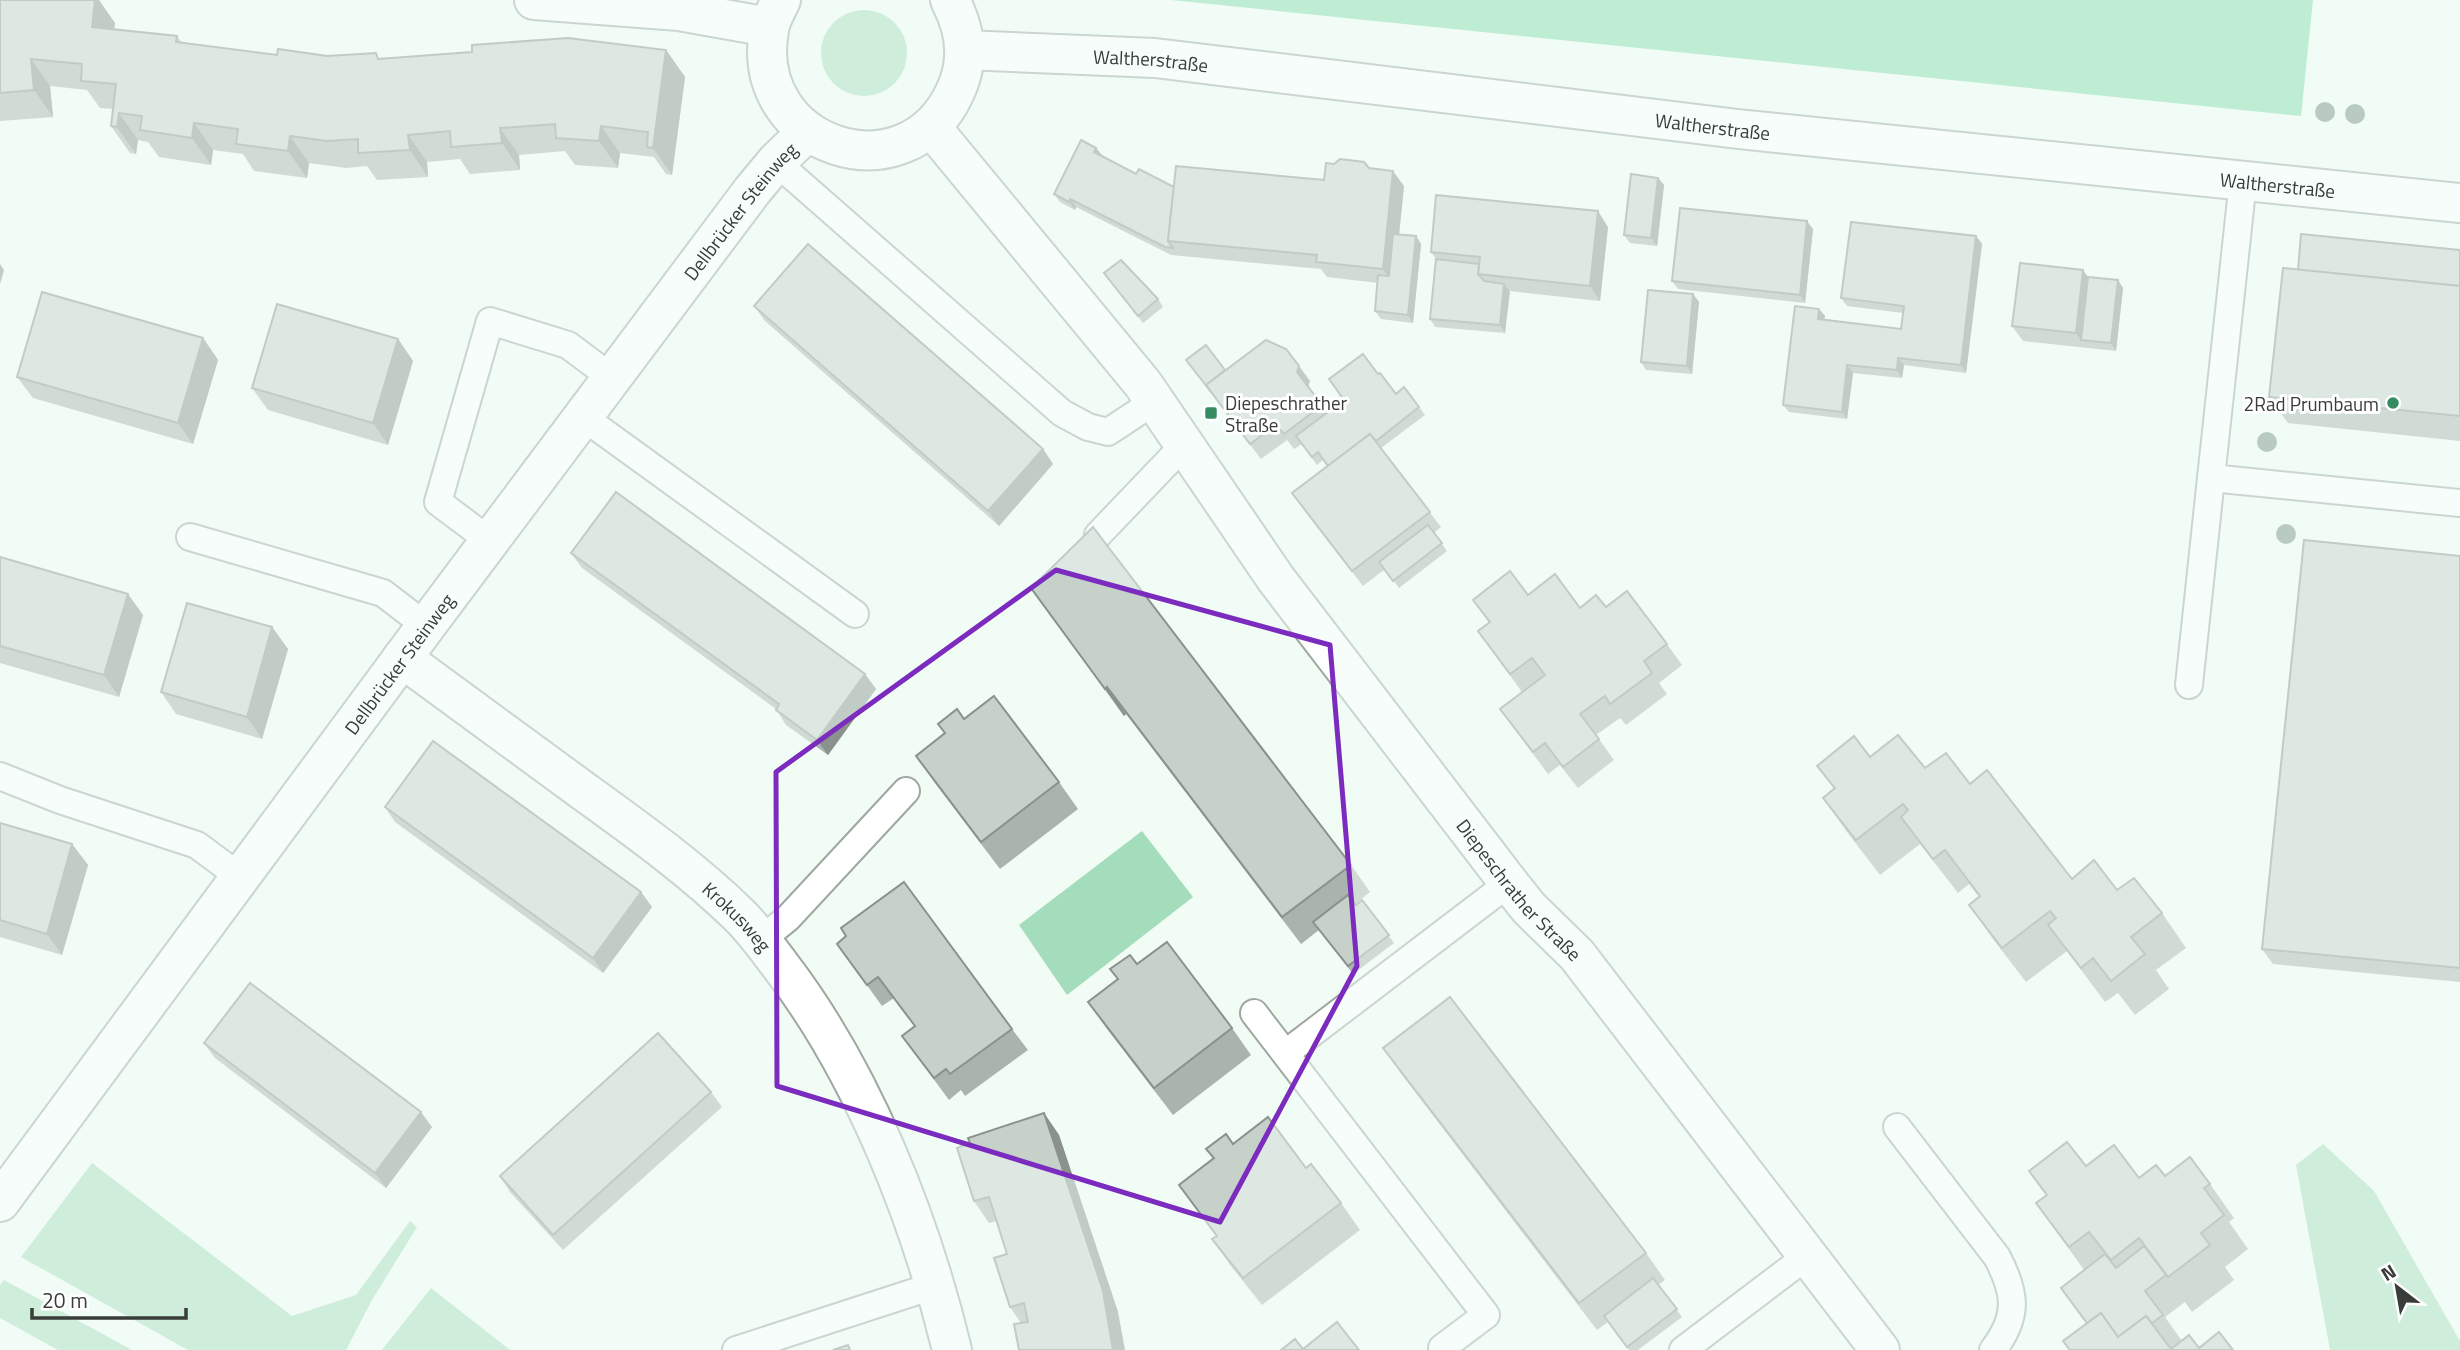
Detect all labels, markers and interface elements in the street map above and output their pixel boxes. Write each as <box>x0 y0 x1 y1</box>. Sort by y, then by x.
street label: Waltherstraße <box>1092 41 1210 79</box>
street label: Waltherstraße <box>1654 105 1772 147</box>
street label: Dellbrücker Steinweg <box>676 135 803 286</box>
street label: Waltherstraße <box>2219 164 2337 205</box>
place label: Diepeschrather Straße <box>1225 388 1348 439</box>
place label: 2Rad Prumbaum <box>2244 389 2379 418</box>
marker: 2Rad Prumbaum <box>2385 395 2401 411</box>
marker: Diepeschrather Straße <box>1203 405 1219 421</box>
street label: Dellbrücker Steinweg <box>336 587 461 740</box>
street label: Diepeschrather Straße <box>1450 812 1589 967</box>
street label: Krokusweg <box>697 874 779 958</box>
north arrow <box>2362 1252 2432 1322</box>
text: N <box>2375 1256 2401 1288</box>
scale bar <box>32 1276 186 1320</box>
text: 20 m <box>42 1284 88 1316</box>

